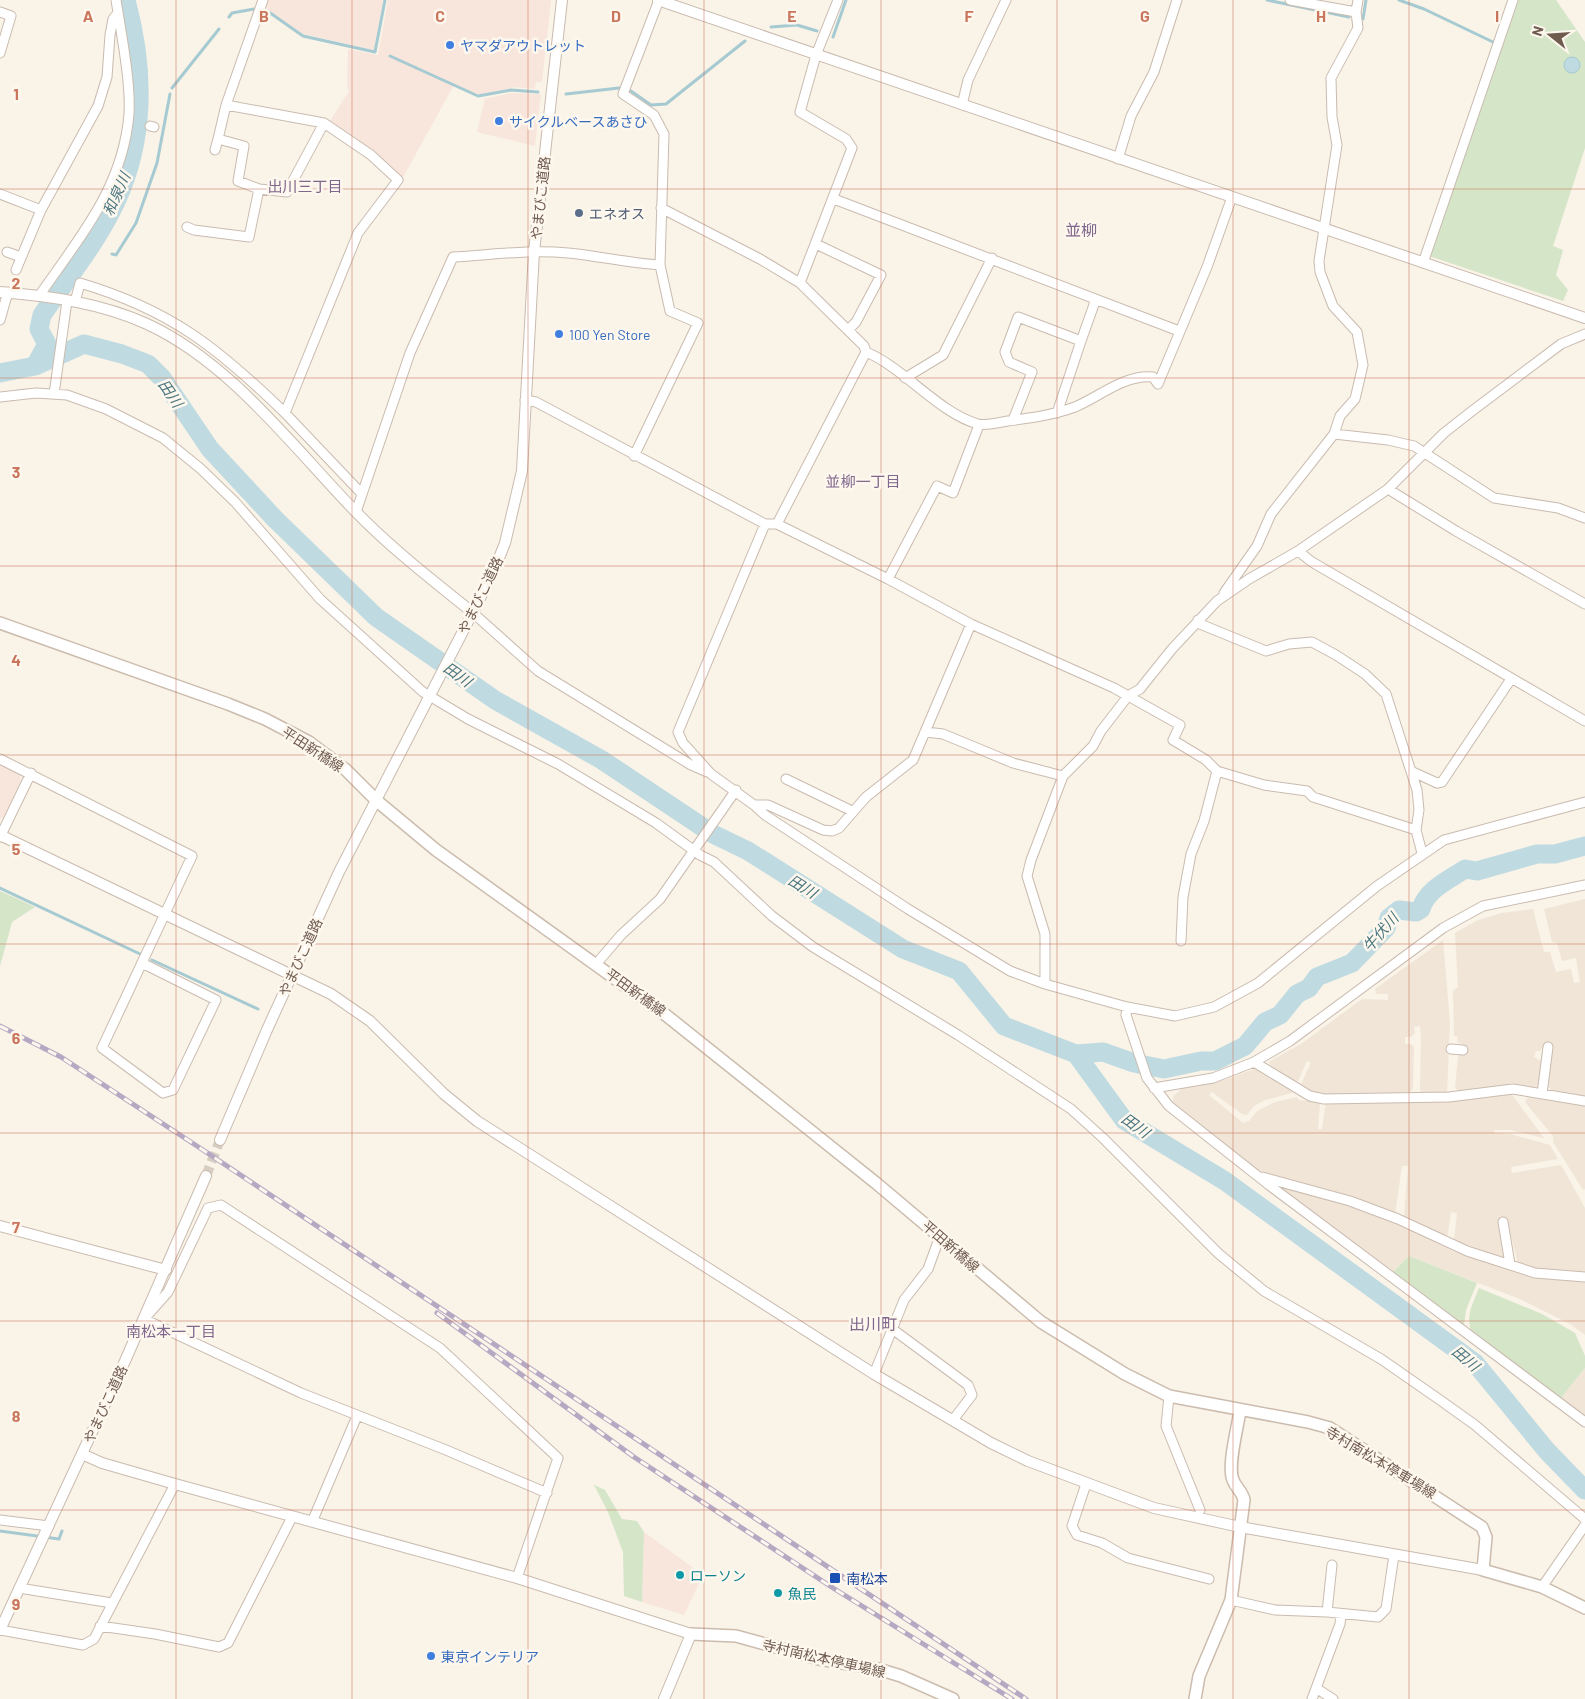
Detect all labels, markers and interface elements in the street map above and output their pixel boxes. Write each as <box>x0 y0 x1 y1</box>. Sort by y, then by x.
text: A <box>83 6 94 25</box>
text: B <box>259 6 269 25</box>
text: C <box>435 6 445 25</box>
text: D <box>611 6 621 25</box>
text: E <box>787 6 797 25</box>
text: F <box>965 6 974 25</box>
text: G <box>1140 6 1150 25</box>
text: H <box>1316 6 1326 25</box>
text: I <box>1495 6 1499 25</box>
north arrow <box>1525 10 1575 60</box>
text: N <box>1528 24 1547 38</box>
place label: ヤマダアウトレット <box>460 37 586 54</box>
marker: ヤマダアウトレット <box>444 39 456 51</box>
text: 1 <box>13 84 19 103</box>
place label: サイクルベースあさひ <box>509 113 648 130</box>
marker: サイクルベースあさひ <box>493 115 505 127</box>
street label: やまびこ道路 <box>527 155 553 241</box>
water label: 和泉川 <box>99 168 134 218</box>
district label: 出川三丁目 <box>267 177 343 195</box>
place label: エネオス <box>589 205 645 222</box>
marker: エネオス <box>573 207 585 219</box>
district label: 並柳 <box>1065 220 1097 239</box>
text: 2 <box>12 273 21 292</box>
place label: 100 Yen Store <box>569 326 651 343</box>
marker: 100 Yen Store <box>553 328 565 340</box>
water label: 田川 <box>155 376 188 412</box>
text: 3 <box>12 462 20 481</box>
district label: 並柳一丁目 <box>825 472 901 490</box>
street label: やまびこ道路 <box>454 554 506 636</box>
text: 4 <box>11 650 21 669</box>
water label: 田川 <box>441 658 477 691</box>
street label: 平田新橋線 <box>279 723 347 775</box>
text: 5 <box>12 839 21 858</box>
water label: 田川 <box>786 870 822 903</box>
water label: 牛伏川 <box>1358 908 1403 955</box>
street label: やまびこ道路 <box>275 915 325 999</box>
street label: 平田新橋線 <box>603 965 669 1019</box>
text: 6 <box>12 1028 21 1047</box>
water label: 田川 <box>1119 1109 1155 1142</box>
text: 7 <box>12 1217 20 1236</box>
street label: 平田新橋線 <box>919 1217 983 1275</box>
district label: 出川町 <box>849 1314 897 1333</box>
district label: 南松本一丁目 <box>126 1322 216 1340</box>
water label: 田川 <box>1449 1341 1485 1376</box>
street label: やまびこ道路 <box>80 1362 130 1446</box>
text: 8 <box>12 1406 21 1425</box>
street label: 寺村南松本停車場線 <box>1323 1422 1439 1502</box>
place label: ローソン <box>690 1567 746 1584</box>
marker: ローソン <box>674 1569 686 1581</box>
place label: 南松本 <box>846 1570 888 1587</box>
marker: 南松本 <box>828 1571 842 1585</box>
place label: 魚民 <box>788 1585 816 1602</box>
marker: 魚民 <box>772 1587 784 1599</box>
text: 9 <box>12 1594 20 1613</box>
street label: 寺村南松本停車場線 <box>761 1636 887 1680</box>
place label: 東京インテリア <box>441 1648 539 1665</box>
marker: 東京インテリア <box>425 1650 437 1662</box>

